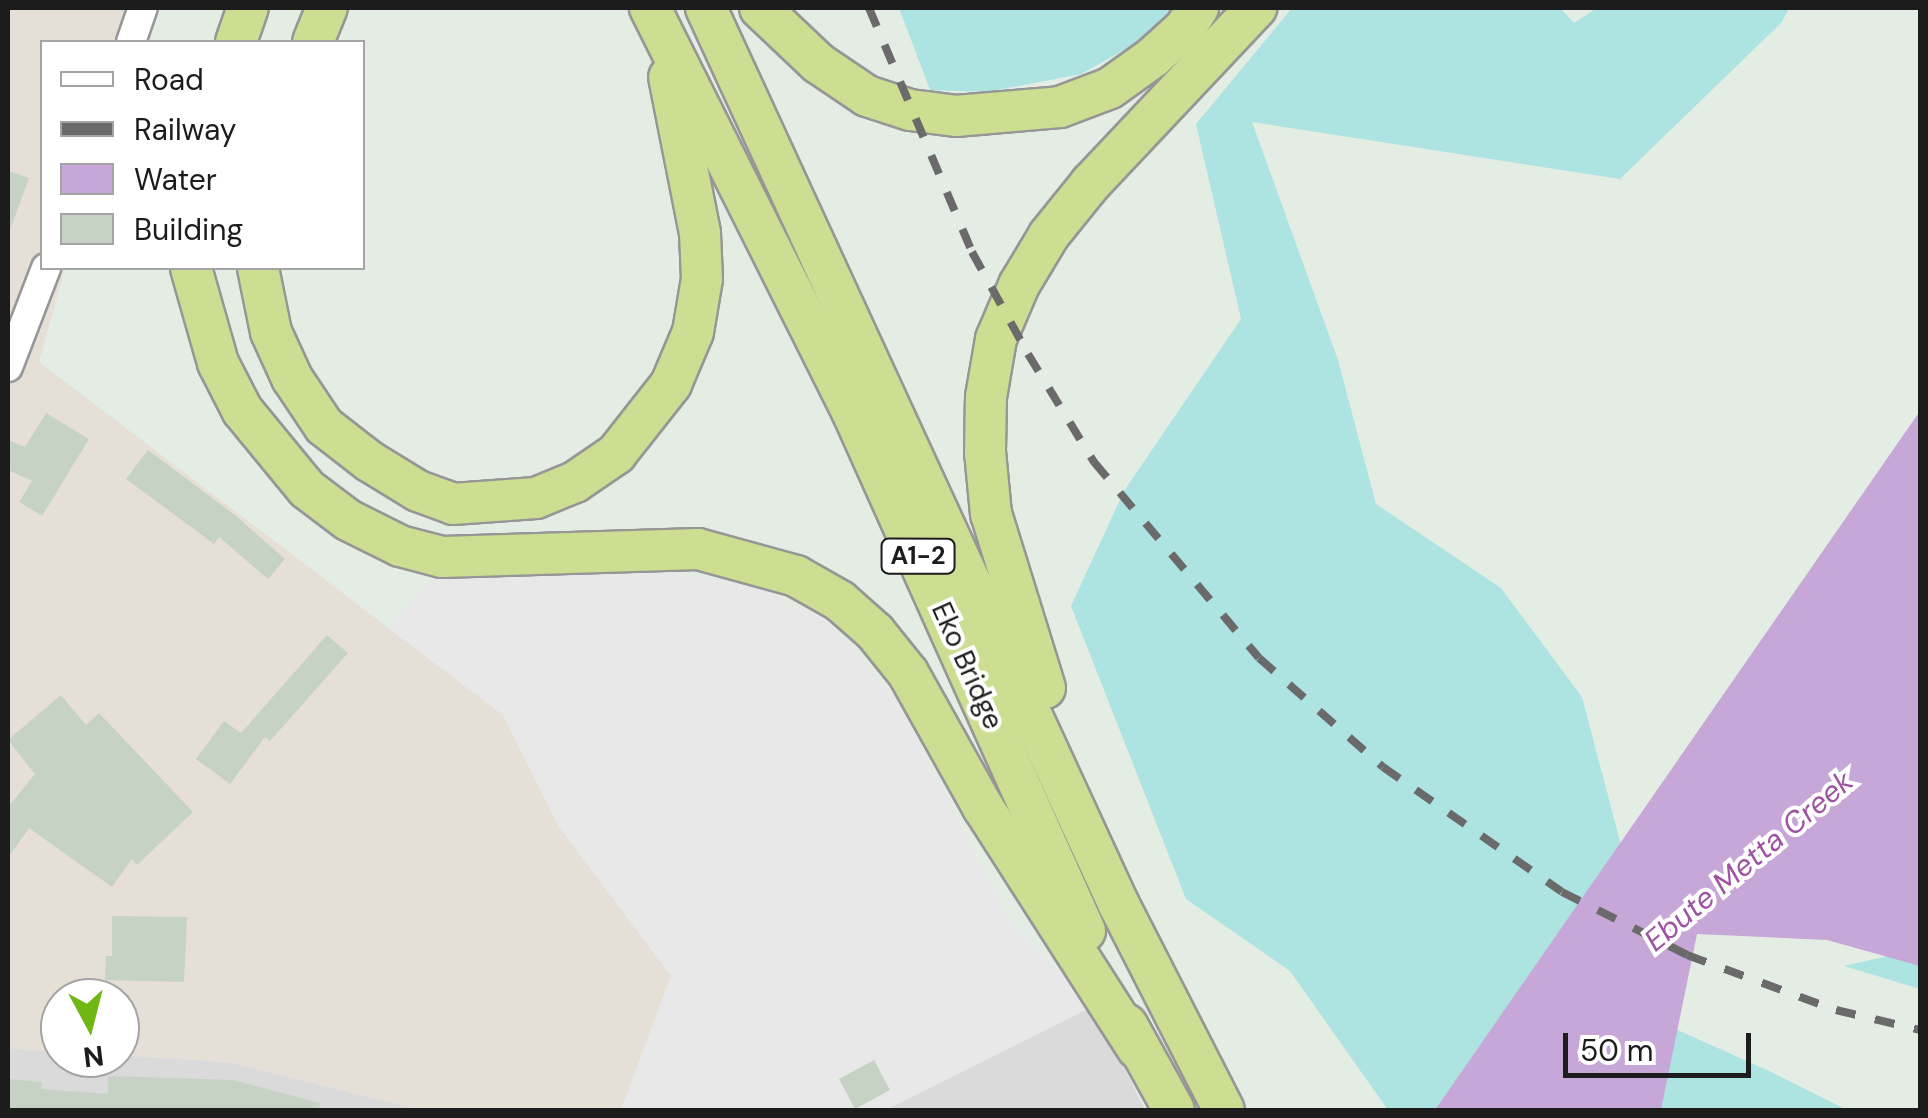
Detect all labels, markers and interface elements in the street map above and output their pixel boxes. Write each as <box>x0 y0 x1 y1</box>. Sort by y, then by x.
legend <box>40 40 365 270</box>
text: Road <box>134 60 204 99</box>
text: Railway <box>134 110 237 149</box>
text: Water <box>134 160 217 199</box>
text: Building <box>134 210 243 249</box>
road number: A1-2 <box>880 536 956 576</box>
street label: Eko Bridge <box>924 597 1010 735</box>
water label: Ebute Metta Creek <box>1637 763 1861 959</box>
north arrow <box>40 978 140 1078</box>
scale bar <box>1568 1013 1756 1075</box>
text: 50 m <box>1580 1031 1654 1070</box>
text: N <box>81 1037 106 1076</box>

